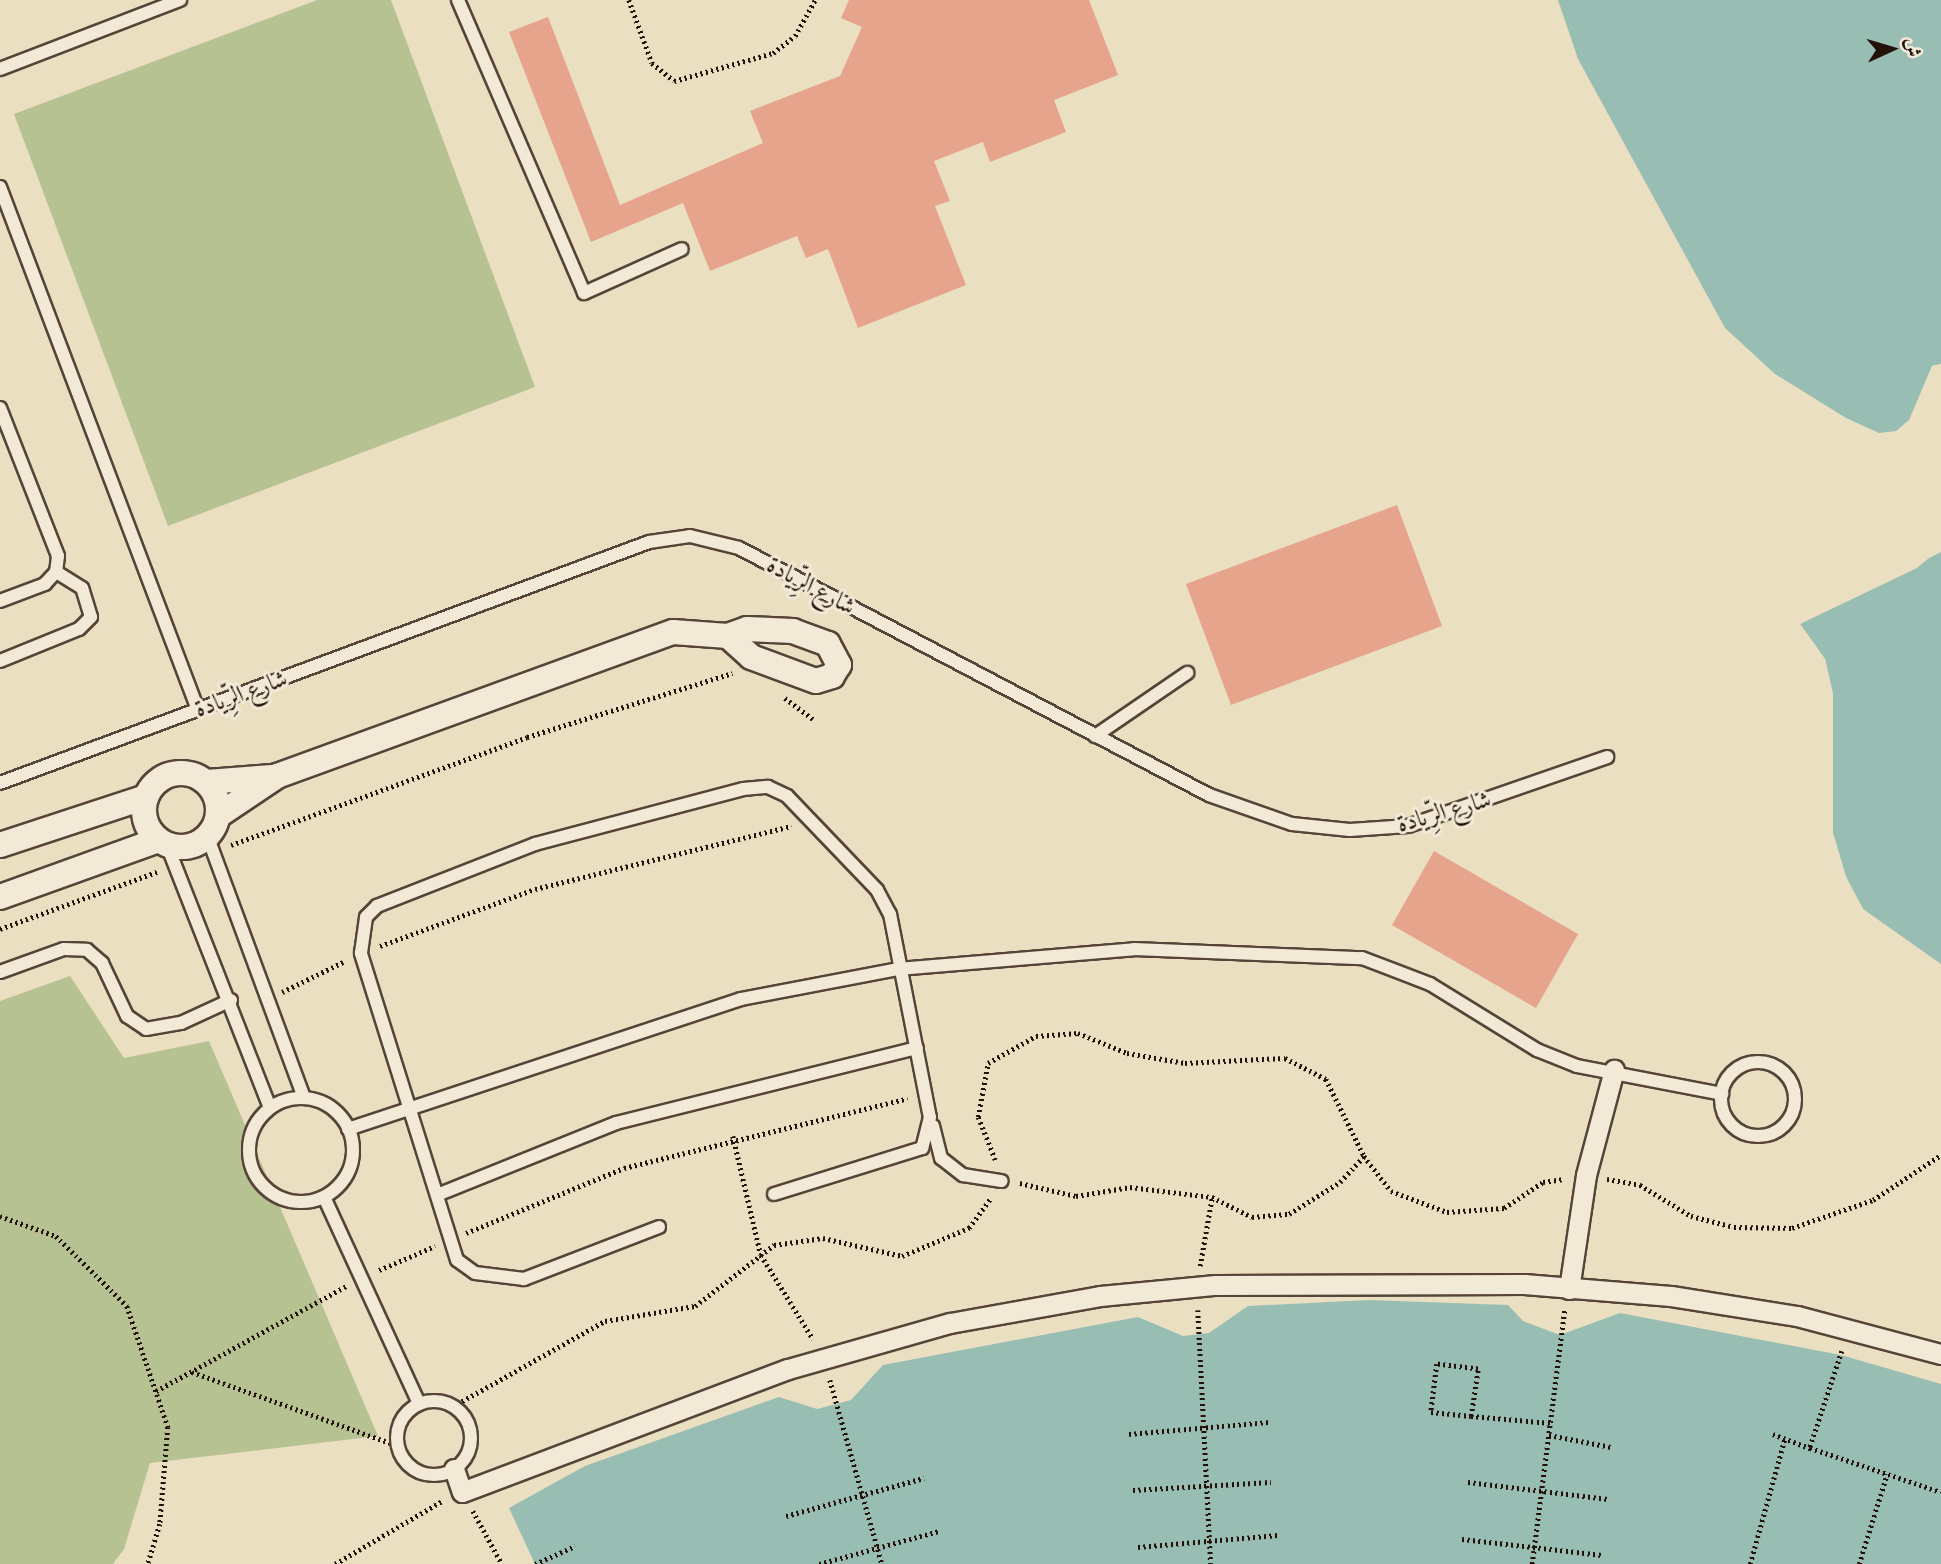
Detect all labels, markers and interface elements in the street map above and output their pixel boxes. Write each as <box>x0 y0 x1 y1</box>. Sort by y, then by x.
north arrow <box>1857 14 1927 84</box>
text: ش <box>1899 37 1927 58</box>
street label: شارع الرِّيادة <box>762 551 860 621</box>
street label: شارع الرِّيادة <box>191 664 291 724</box>
street label: شارع الرِّيادة <box>1394 785 1494 839</box>

